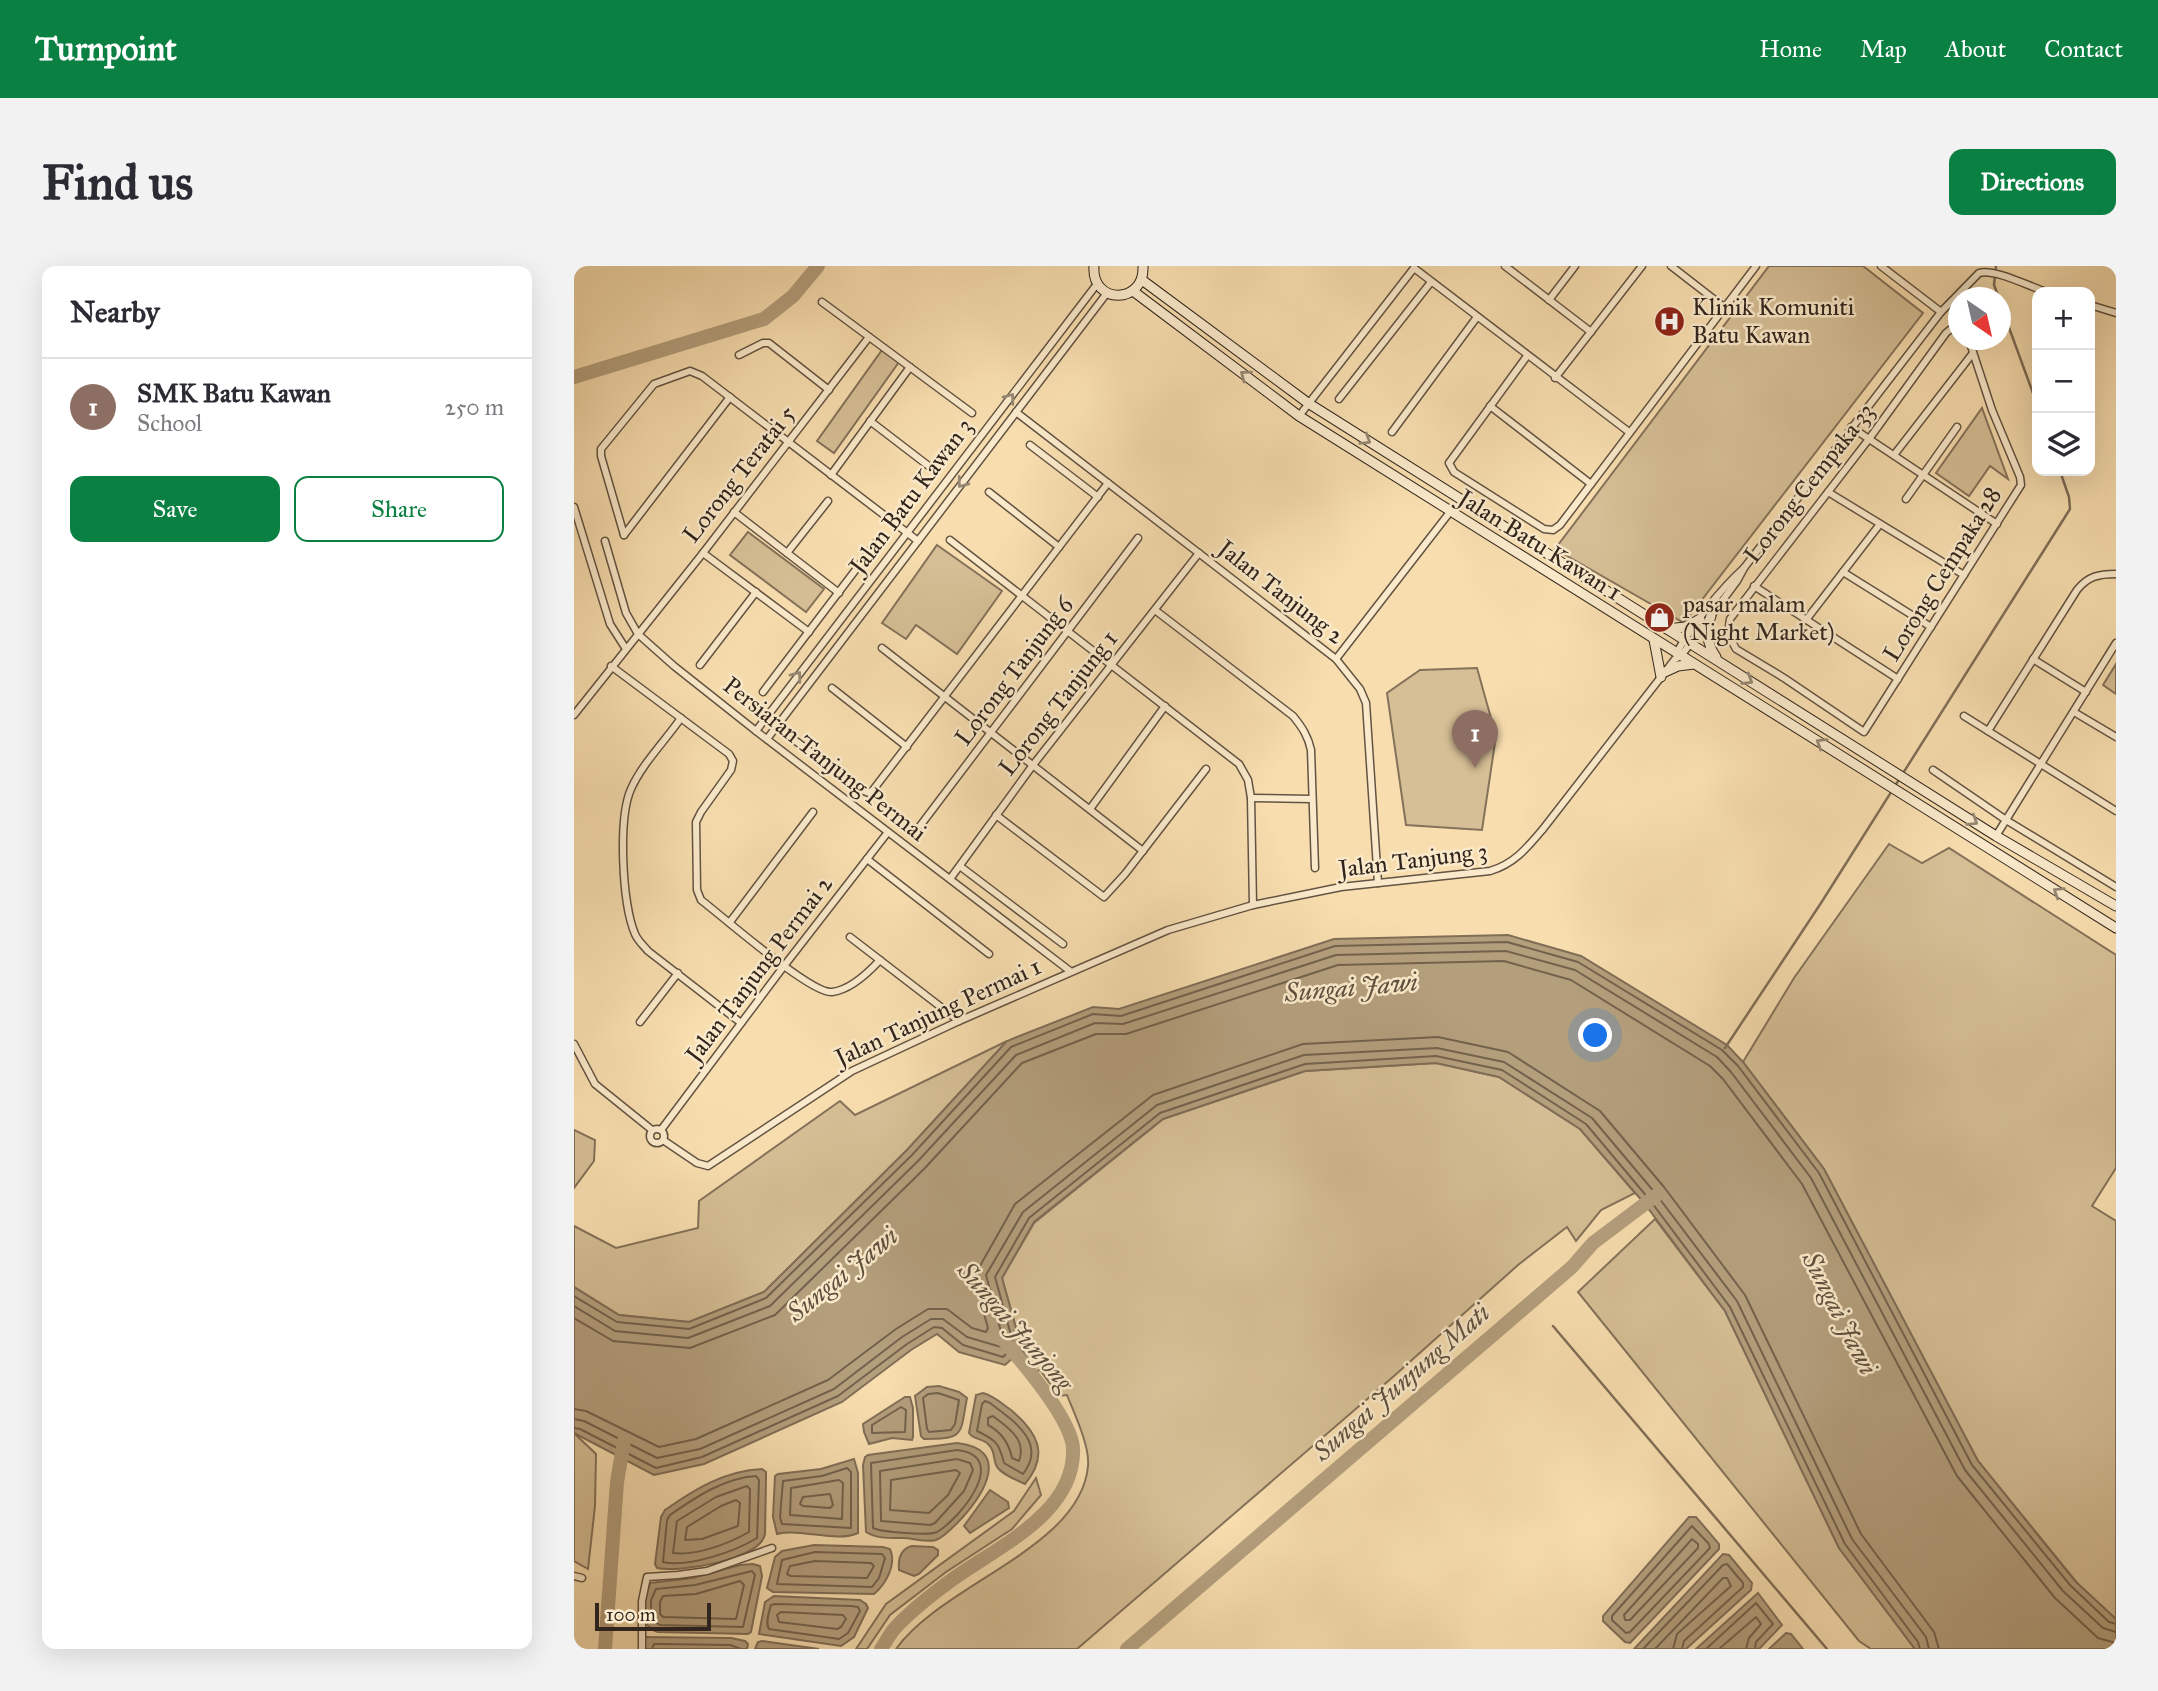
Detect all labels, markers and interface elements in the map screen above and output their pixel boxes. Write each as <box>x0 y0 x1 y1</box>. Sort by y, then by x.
text: Turnpoint <box>35 29 177 69</box>
text: Home <box>1759 34 1822 64</box>
text: Map <box>1860 34 1907 64</box>
text: About <box>1945 34 2006 64</box>
text: Contact <box>2044 34 2123 64</box>
button: Directions <box>1949 149 2116 215</box>
text: Find us <box>42 153 193 212</box>
north arrow <box>1948 287 2011 350</box>
map controls <box>2032 287 2095 476</box>
button: + <box>2032 287 2095 350</box>
place label: Klinik Komuniti Batu Kawan <box>1692 292 1855 350</box>
text: Nearby <box>70 294 160 330</box>
hospital icon: Klinik Komuniti Batu Kawan <box>1652 304 1686 338</box>
button: − <box>2032 350 2095 413</box>
one-way arrow <box>1240 371 1252 384</box>
text: SMK Batu Kawan <box>137 377 331 409</box>
text: 1 <box>88 393 98 421</box>
text: 250 m <box>444 393 504 421</box>
one-way arrow <box>1001 394 1014 406</box>
street label: Lorong Cempaka 33 <box>1737 397 1881 569</box>
street label: Lorong Teratai 5 <box>676 400 802 548</box>
text: School <box>137 409 202 437</box>
street label: Jalan Batu Kawan 3 <box>841 412 979 582</box>
button: layers <box>2032 413 2095 476</box>
one-way arrow <box>1358 431 1371 444</box>
button: Save <box>70 476 280 542</box>
button: Share <box>294 476 504 542</box>
one-way arrow <box>957 476 970 488</box>
street label: Jalan Batu Kawan 1 <box>1450 481 1627 607</box>
street label: Lorong Cempaka 28 <box>1876 481 2008 667</box>
street label: Jalan Tanjung 2 <box>1210 532 1350 651</box>
place label: pasar malam (Night Market) <box>1682 589 1835 647</box>
street label: Lorong Tanjung 6 <box>948 590 1080 751</box>
shop icon: pasar malam (Night Market) <box>1643 601 1677 635</box>
street label: Lorong Tanjung 1 <box>992 624 1124 782</box>
street label: Persiaran Tanjung Permai <box>717 670 933 848</box>
one-way arrow <box>1741 671 1754 684</box>
one-way arrow <box>789 672 802 684</box>
pin: 1 <box>1452 710 1498 768</box>
one-way arrow <box>1816 739 1829 752</box>
one-way arrow <box>1965 813 1978 826</box>
street label: Jalan Tanjung 3 <box>1334 836 1489 884</box>
street label: Jalan Tanjung Permai 2 <box>677 870 839 1071</box>
one-way arrow <box>2053 888 2066 901</box>
street label: Jalan Tanjung Permai 1 <box>828 951 1046 1074</box>
water label: Sungai Jawi <box>1282 965 1419 1009</box>
your location <box>1578 1018 1612 1052</box>
water label: Sungai Jawi <box>779 1219 904 1329</box>
water label: Sungai Jawi <box>1795 1245 1885 1380</box>
water label: Sungai Junjong <box>950 1254 1082 1399</box>
water label: Sungai Junjung Mati <box>1305 1296 1496 1468</box>
scale bar <box>595 1600 710 1632</box>
text: 100 m <box>606 1603 656 1626</box>

